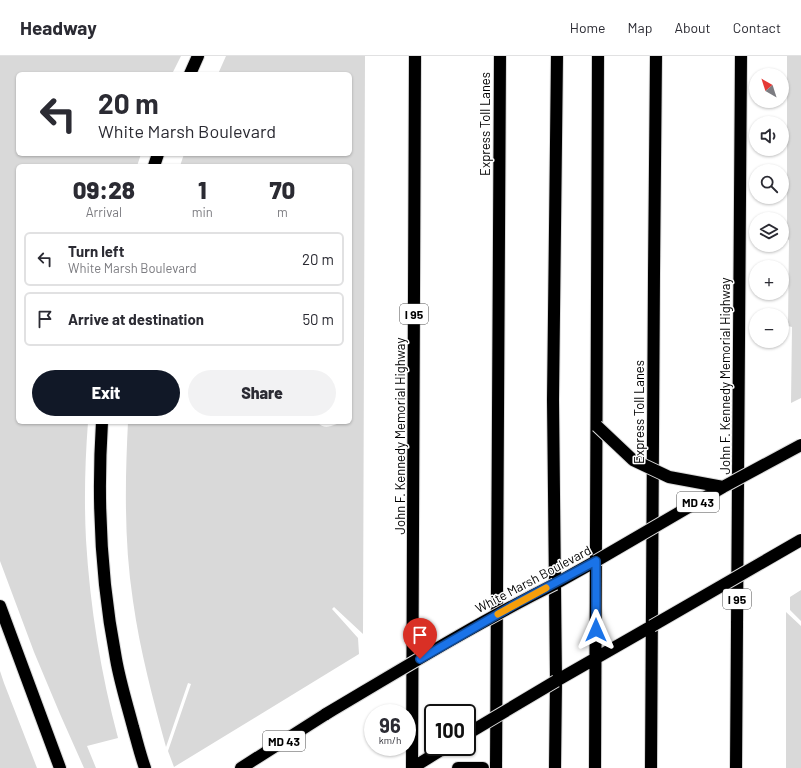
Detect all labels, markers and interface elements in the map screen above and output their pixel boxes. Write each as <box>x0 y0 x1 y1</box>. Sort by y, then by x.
text: Headway <box>20 16 97 39</box>
text: Home <box>570 19 606 36</box>
text: Map <box>628 19 652 36</box>
text: About <box>674 19 711 36</box>
text: Contact <box>733 19 781 36</box>
north arrow <box>749 68 789 108</box>
map controls <box>749 68 789 348</box>
street label: Express Toll Lanes <box>477 72 493 176</box>
text: 20 m <box>98 86 159 120</box>
icon: left <box>32 88 84 140</box>
button: sound <box>749 116 789 156</box>
text: White Marsh Boulevard <box>98 120 276 142</box>
button: search <box>749 164 789 204</box>
text: 09:28 <box>73 175 135 204</box>
text: 1 <box>198 175 206 204</box>
text: 70 <box>269 175 295 204</box>
text: Arrival <box>86 204 122 220</box>
text: min <box>192 204 213 220</box>
text: m <box>277 204 288 220</box>
button: layers <box>749 212 789 252</box>
text: Turn left <box>68 242 124 260</box>
icon: left <box>34 248 56 270</box>
text: 20 m <box>302 250 334 268</box>
text: White Marsh Boulevard <box>68 260 197 276</box>
button: + <box>749 260 789 300</box>
street label: John F. Kennedy Memorial Highway <box>717 278 733 474</box>
road number: I 95 <box>400 304 428 324</box>
icon: arrive <box>34 308 56 330</box>
button: − <box>749 308 789 348</box>
text: Arrive at destination <box>68 310 204 328</box>
text: 50 m <box>302 310 334 328</box>
street label: John F. Kennedy Memorial Highway <box>392 338 408 534</box>
street label: Express Toll Lanes <box>631 360 647 464</box>
button: Exit <box>32 370 180 416</box>
button: Share <box>188 370 336 416</box>
road number: MD 43 <box>677 492 719 512</box>
street label: White Marsh Boulevard <box>472 542 594 616</box>
road number: I 95 <box>723 589 751 609</box>
position arrow <box>575 609 617 651</box>
pin <box>403 618 437 659</box>
icon: arrive <box>409 624 431 646</box>
speed limit sign: 100 <box>424 704 476 756</box>
text: 96 <box>379 713 401 737</box>
road number: MD 43 <box>263 731 305 751</box>
text: km/h <box>379 734 401 746</box>

